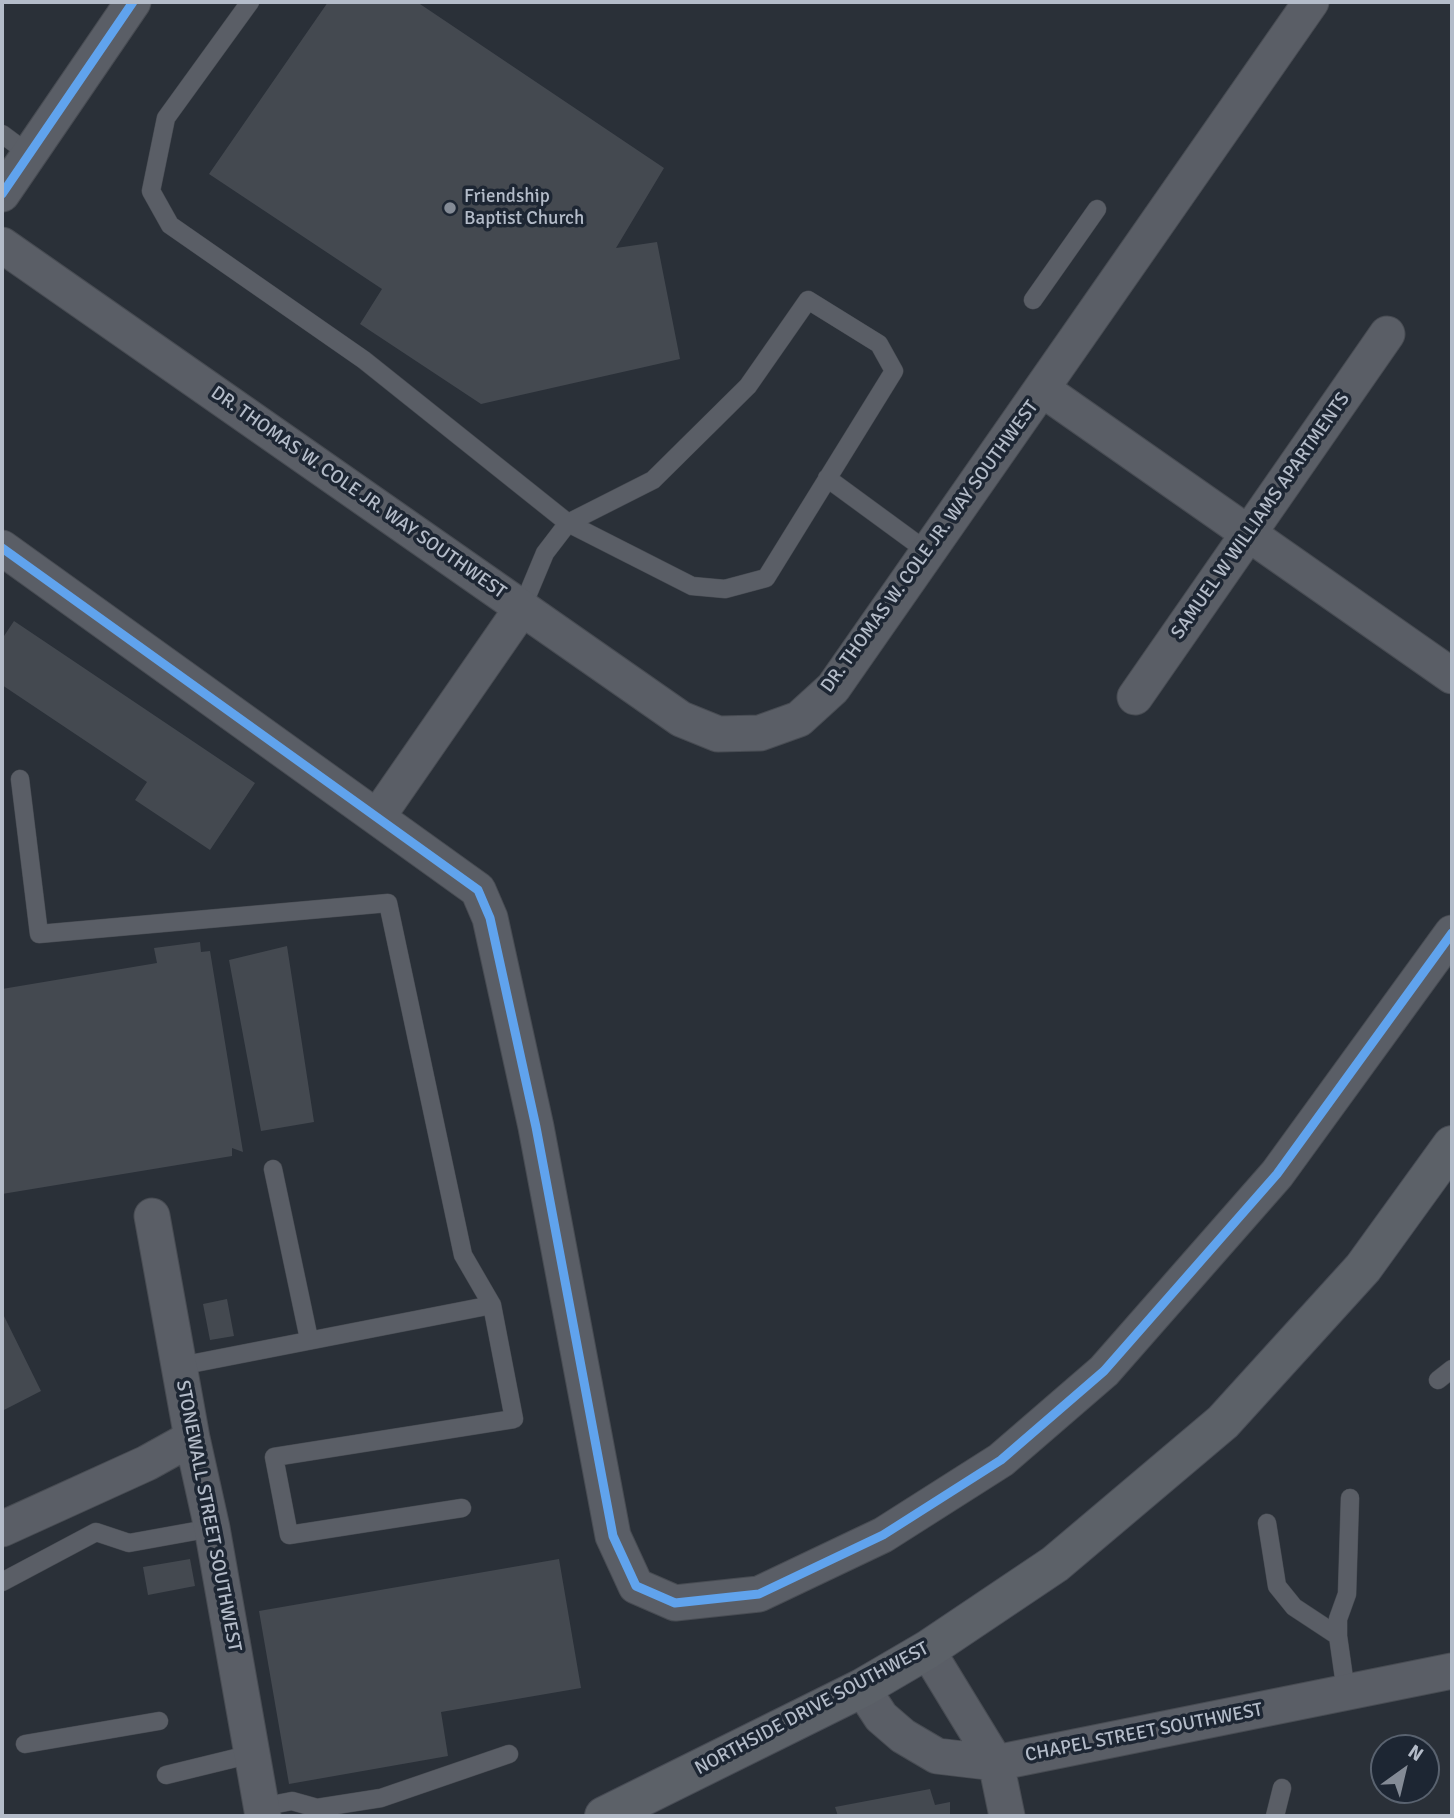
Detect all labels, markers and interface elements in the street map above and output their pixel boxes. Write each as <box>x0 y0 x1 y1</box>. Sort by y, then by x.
place label: Friendship Baptist Church <box>464 186 584 230</box>
marker: Friendship Baptist Church <box>442 200 458 216</box>
street label: DR. THOMAS W. COLE JR. WAY SOUTHWEST <box>206 382 510 604</box>
street label: SAMUEL W WILLIAMS APARTMENTS <box>1167 388 1355 644</box>
street label: DR. THOMAS W. COLE JR. WAY SOUTHWEST <box>816 397 1044 697</box>
street label: STONEWALL STREET SOUTHWEST <box>170 1378 246 1654</box>
street label: NORTHSIDE DRIVE SOUTHWEST <box>691 1638 933 1780</box>
street label: CHAPEL STREET SOUTHWEST <box>1023 1699 1265 1767</box>
north arrow <box>1370 1734 1440 1804</box>
text: N <box>1403 1740 1428 1767</box>

